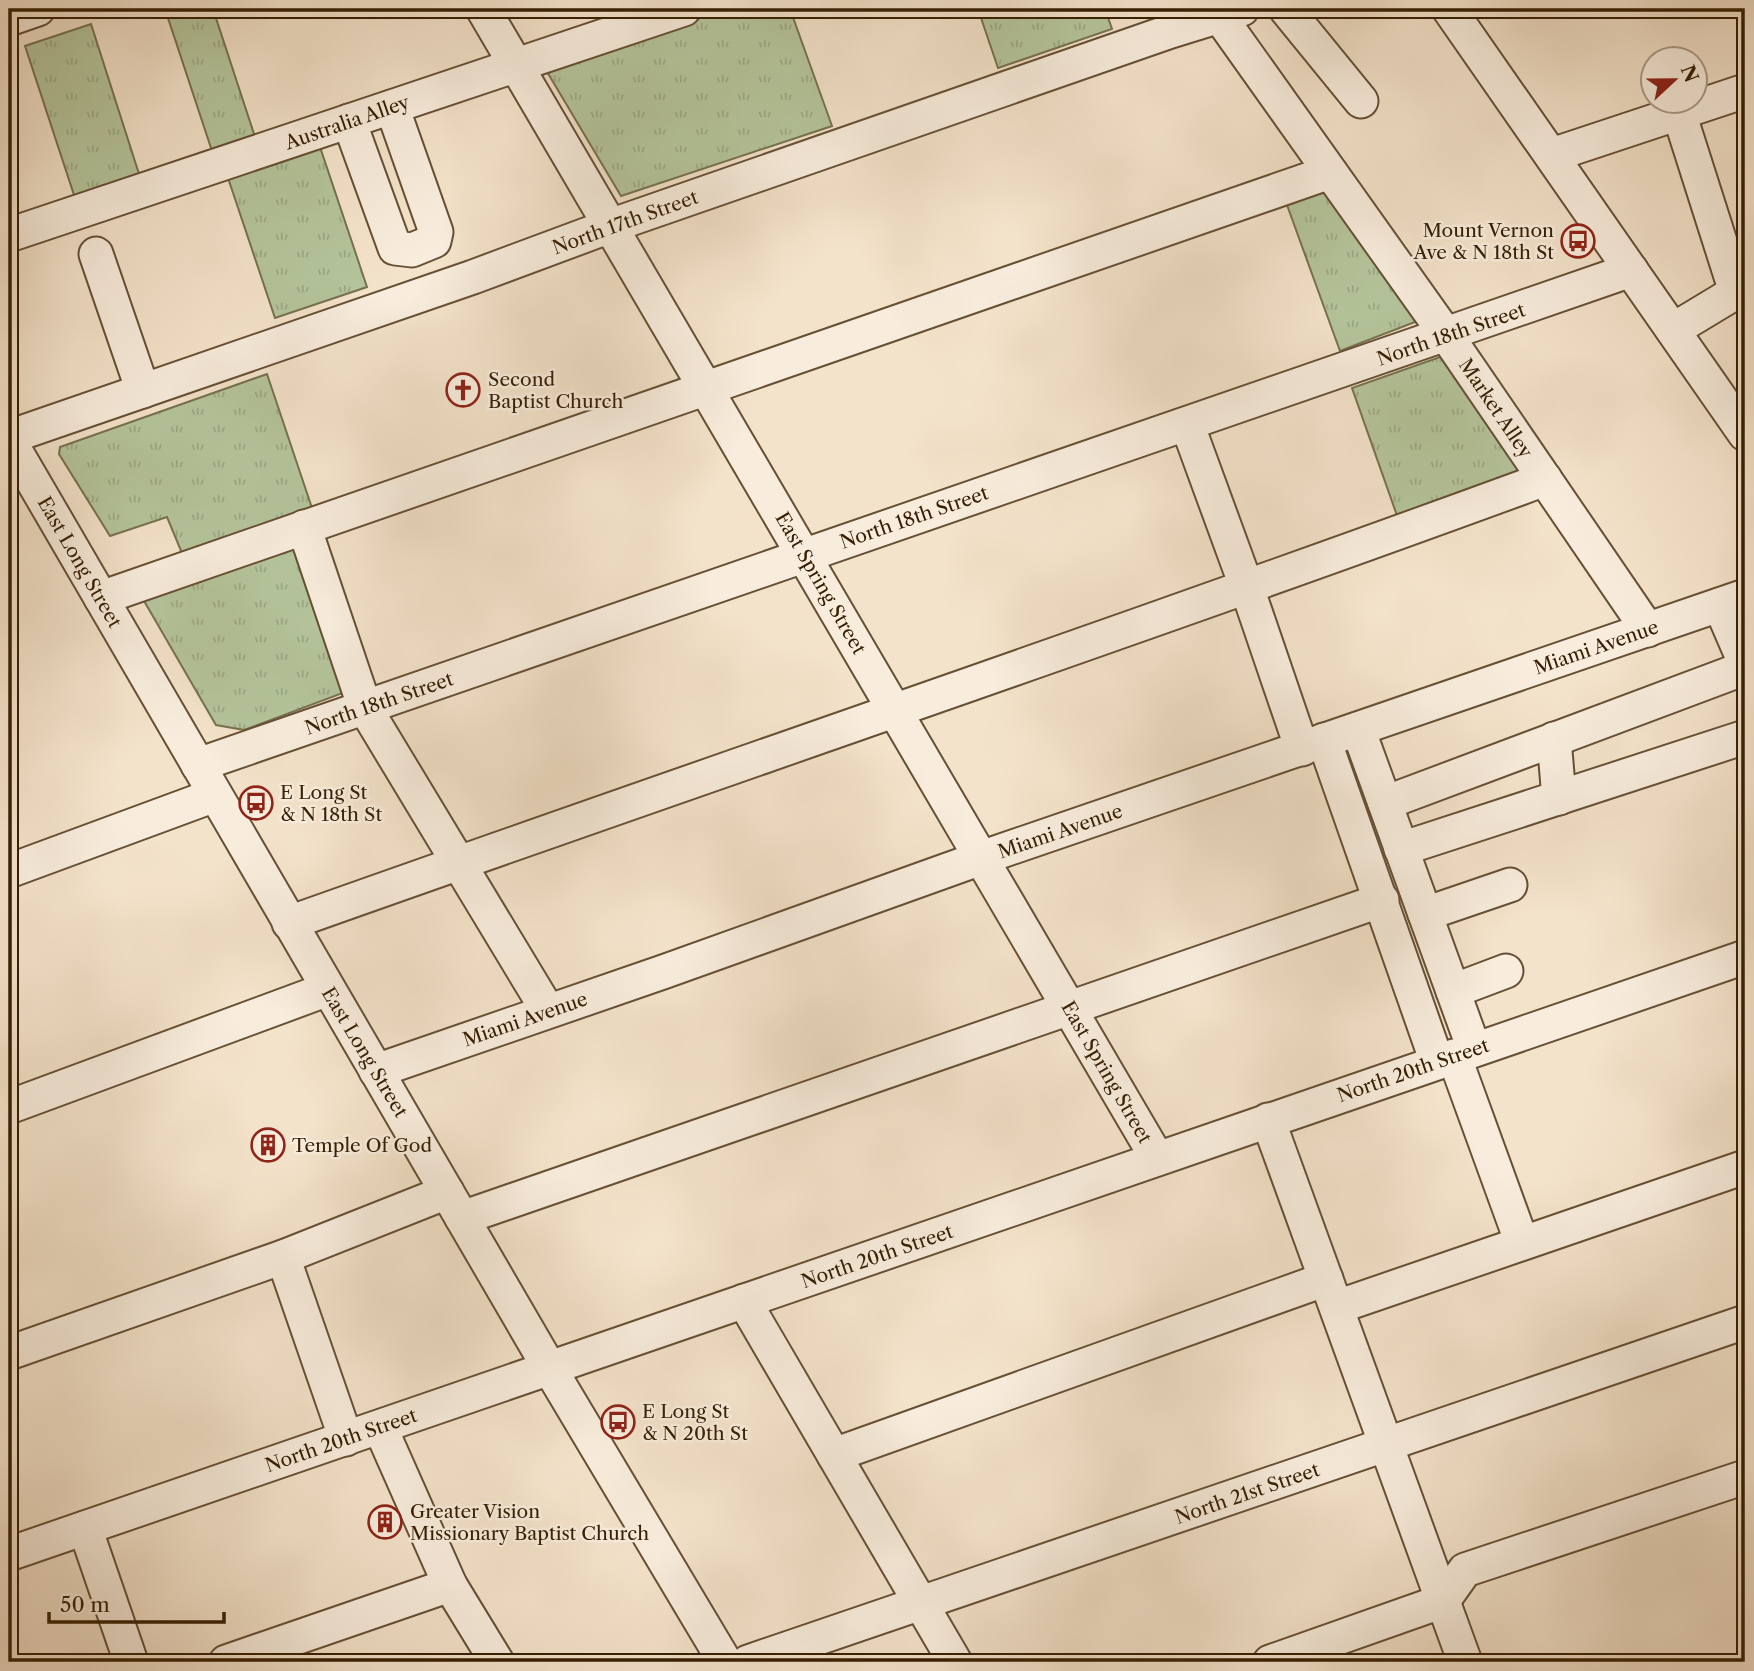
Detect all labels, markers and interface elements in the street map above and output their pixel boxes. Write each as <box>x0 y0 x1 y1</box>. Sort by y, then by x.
north arrow <box>1638 46 1708 116</box>
text: N <box>1676 62 1703 86</box>
street label: Australia Alley <box>281 90 413 155</box>
street label: North 17th Street <box>549 185 701 260</box>
place label: Mount Vernon Ave & N 18th St <box>1413 219 1554 264</box>
bus stop icon: Mount Vernon Ave & N 18th St <box>1559 222 1597 260</box>
street label: North 18th Street <box>1374 298 1529 371</box>
street label: Market Alley <box>1454 354 1538 463</box>
place label: Second Baptist Church <box>488 368 623 413</box>
church icon: Second Baptist Church <box>444 371 482 409</box>
street label: North 18th Street <box>837 481 992 554</box>
street label: East Long Street <box>33 492 127 632</box>
street label: East Spring Street <box>770 508 871 659</box>
street label: Miami Avenue <box>1531 615 1662 680</box>
street label: North 18th Street <box>302 667 457 740</box>
place label: E Long St & N 18th St <box>280 781 382 826</box>
bus stop icon: E Long St & N 18th St <box>237 784 275 822</box>
street label: Miami Avenue <box>995 799 1126 864</box>
street label: East Long Street <box>317 983 413 1122</box>
street label: Miami Avenue <box>460 987 591 1052</box>
street label: East Spring Street <box>1056 997 1157 1148</box>
street label: North 20th Street <box>1334 1034 1492 1107</box>
building icon: Temple Of God <box>249 1126 287 1164</box>
place label: Temple Of God <box>292 1134 432 1157</box>
street label: North 20th Street <box>798 1220 956 1293</box>
place label: E Long St & N 20th St <box>642 1400 748 1445</box>
bus stop icon: E Long St & N 20th St <box>599 1403 637 1441</box>
street label: North 20th Street <box>262 1404 420 1477</box>
street label: North 21st Street <box>1172 1458 1323 1529</box>
place label: Greater Vision Missionary Baptist Church <box>410 1500 649 1545</box>
building icon: Greater Vision Missionary Baptist Church <box>366 1503 404 1541</box>
scale bar <box>49 1580 224 1624</box>
text: 50 m <box>60 1592 110 1617</box>

